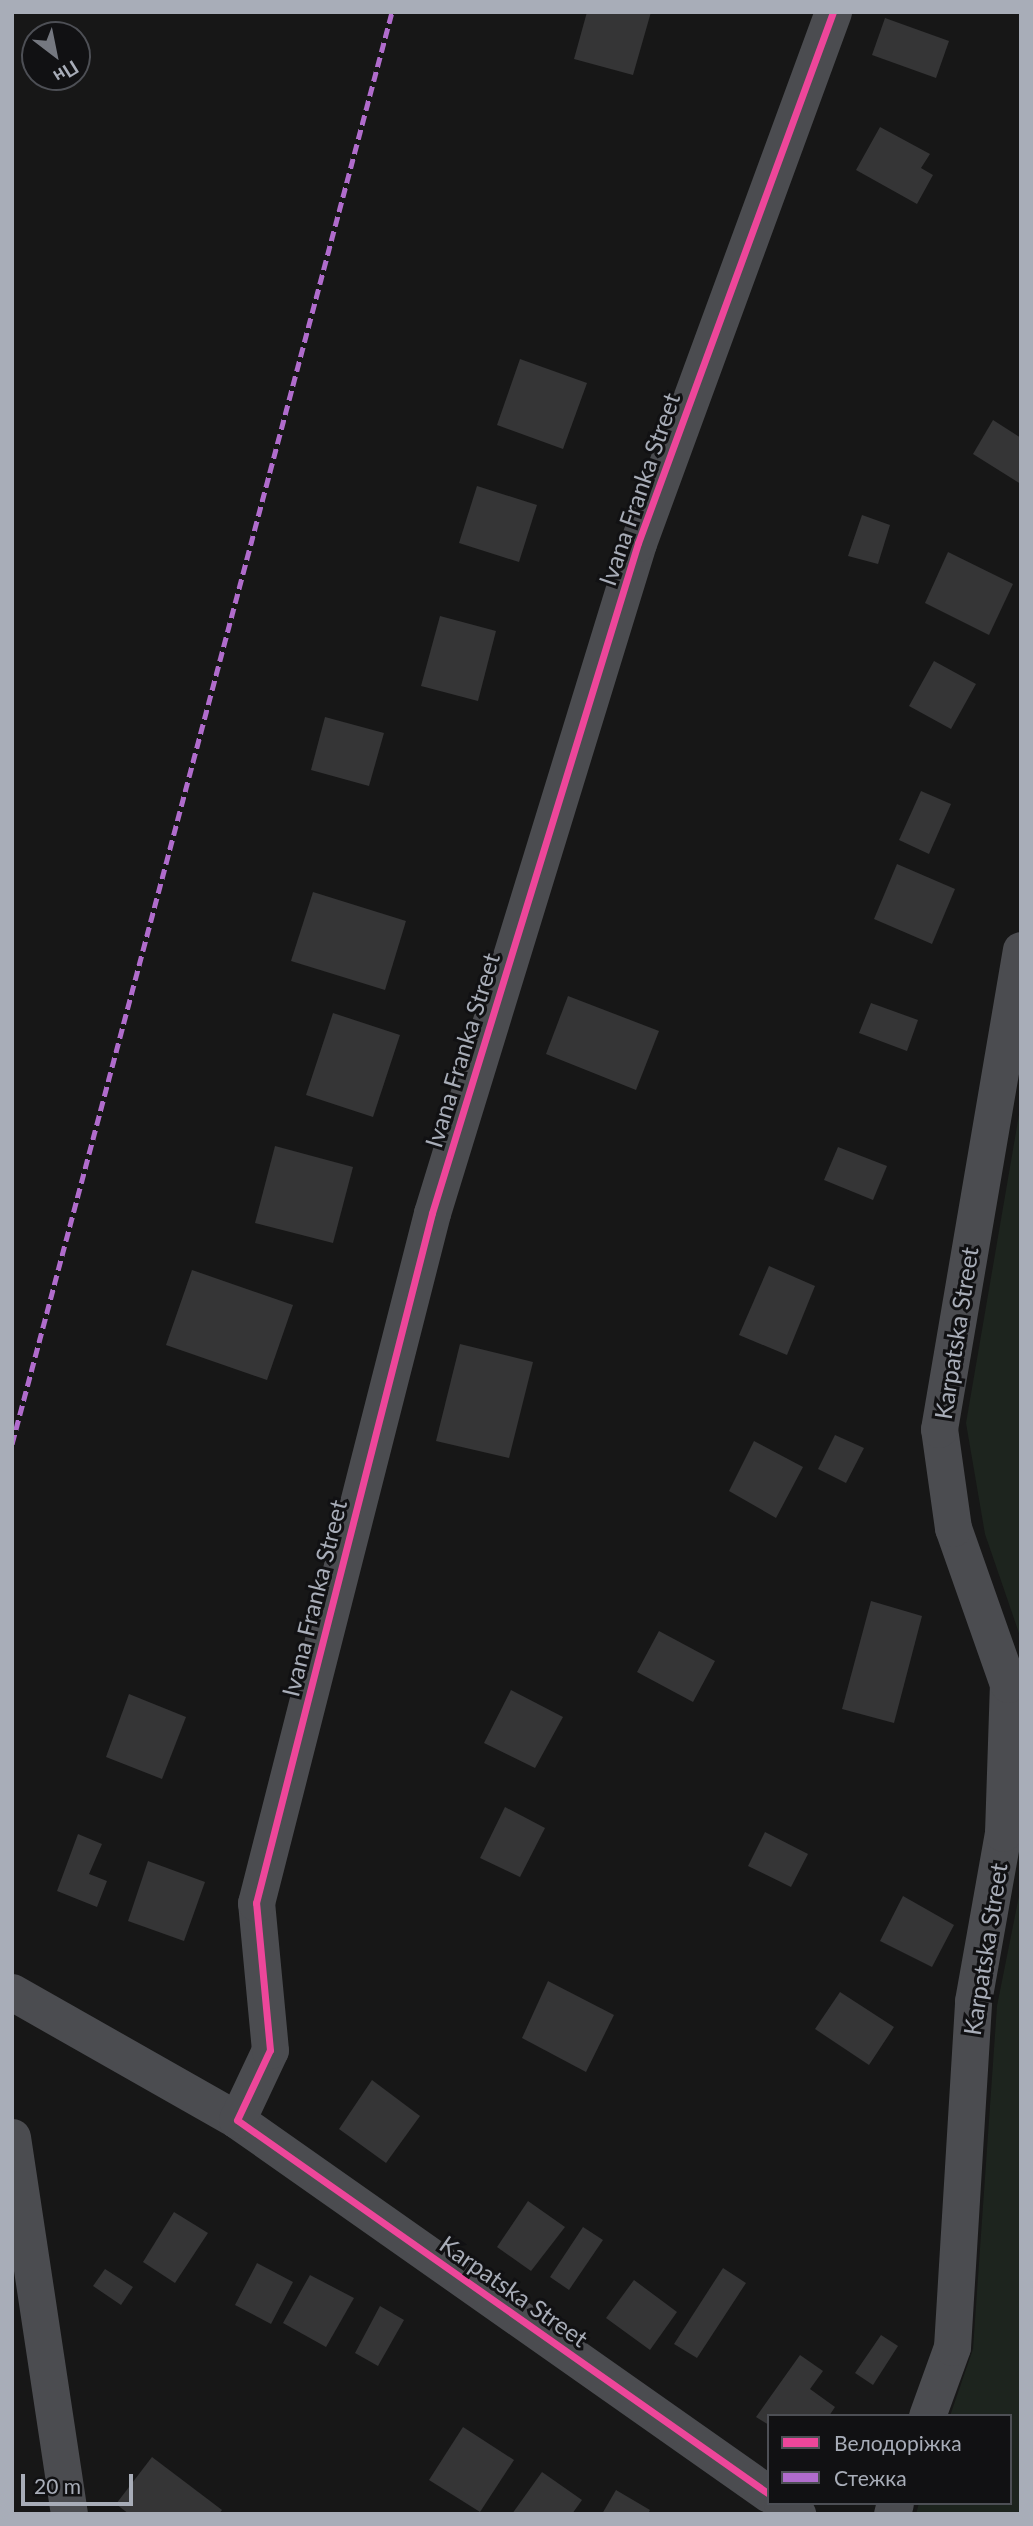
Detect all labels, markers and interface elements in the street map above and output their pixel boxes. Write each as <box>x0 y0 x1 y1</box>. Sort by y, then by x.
north arrow <box>21 21 91 91</box>
text: Пн <box>50 56 83 89</box>
street label: Ivana Franka Street <box>593 389 685 589</box>
street label: Ivana Franka Street <box>419 949 505 1151</box>
street label: Karpatska Street <box>928 1245 984 1421</box>
street label: Ivana Franka Street <box>276 1497 352 1699</box>
street label: Karpatska Street <box>957 1861 1013 2037</box>
street label: Karpatska Street <box>434 2229 594 2353</box>
legend <box>767 2414 1012 2505</box>
text: Велодоріжка <box>834 2430 962 2455</box>
scale bar <box>24 2460 136 2504</box>
text: Стежка <box>834 2465 907 2490</box>
text: 20 m <box>34 2473 81 2498</box>

